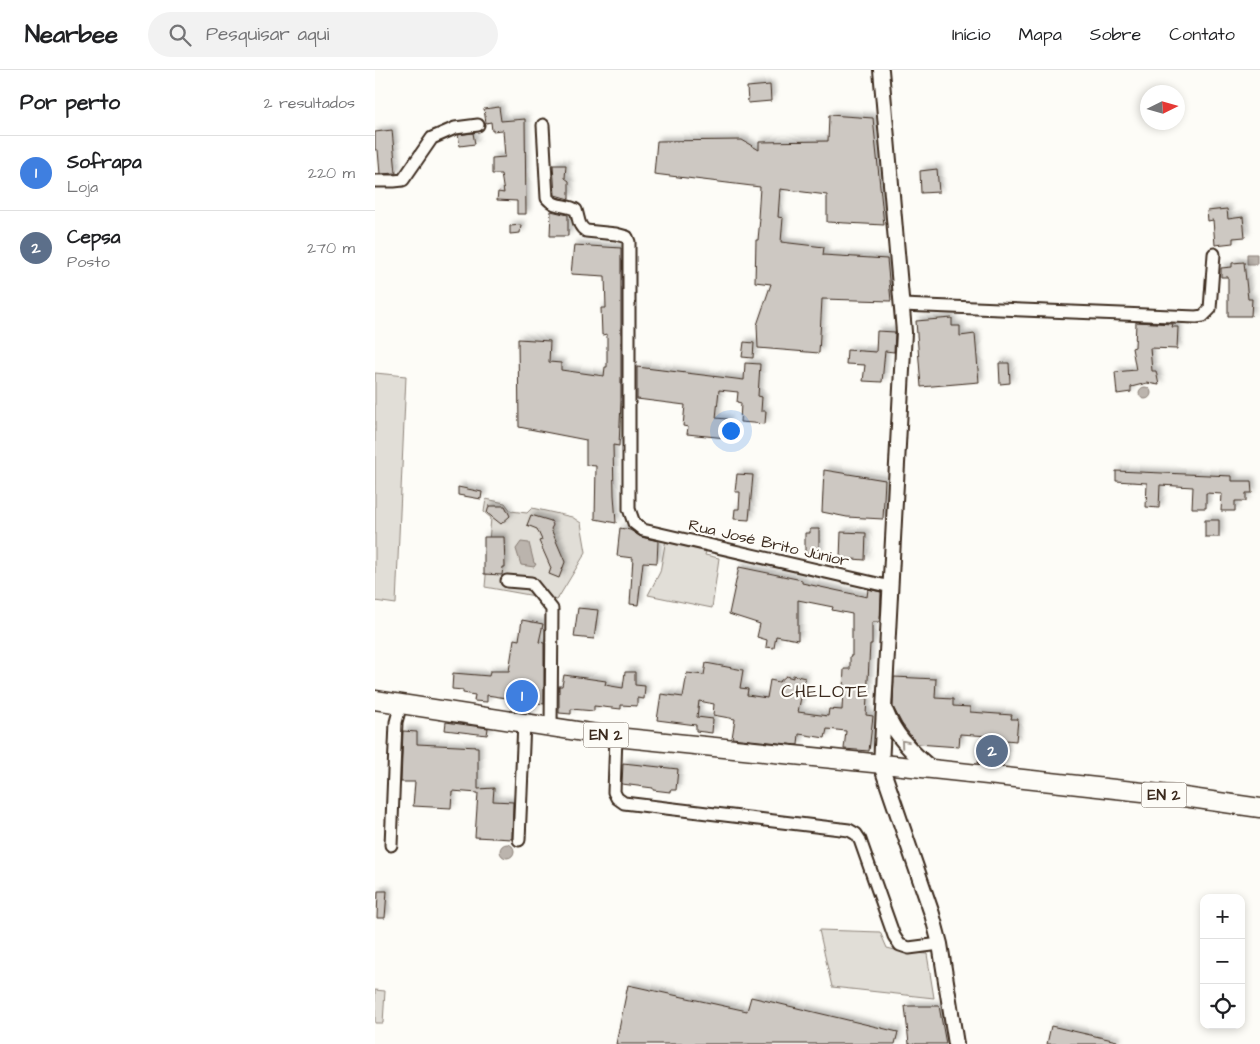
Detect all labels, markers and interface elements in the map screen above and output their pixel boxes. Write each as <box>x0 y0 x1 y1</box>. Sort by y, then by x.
search box <box>148 12 498 57</box>
text: Nearbee <box>25 18 118 52</box>
icon: search <box>166 21 194 49</box>
text: Pesquisar aqui <box>206 21 329 48</box>
text: Início <box>952 22 991 47</box>
text: Mapa <box>1019 22 1062 47</box>
text: Sobre <box>1090 22 1141 47</box>
text: Contato <box>1169 22 1235 47</box>
north arrow <box>1140 85 1185 130</box>
text: Por perto <box>20 88 120 117</box>
text: 2 resultados <box>263 92 355 114</box>
text: Sofrapa <box>67 149 142 176</box>
text: 1 <box>35 162 37 184</box>
text: 220 m <box>308 162 355 184</box>
text: Loja <box>67 176 98 198</box>
text: Cepsa <box>67 224 121 251</box>
text: 2 <box>31 237 41 259</box>
text: 270 m <box>307 237 355 259</box>
text: Posto <box>67 251 110 273</box>
your location <box>718 418 744 444</box>
street label: Rua José Brito Júnior <box>686 514 851 572</box>
pin: 1 <box>506 677 538 715</box>
district label: CHELOTE <box>781 679 869 704</box>
road number: EN 2 <box>583 722 629 748</box>
pin: 2 <box>976 732 1008 770</box>
one-way arrow <box>901 739 910 748</box>
road number: EN 2 <box>1141 782 1187 808</box>
map controls <box>1200 894 1245 1029</box>
button: + <box>1200 894 1245 939</box>
button: − <box>1200 939 1245 984</box>
button: locate <box>1200 984 1245 1029</box>

